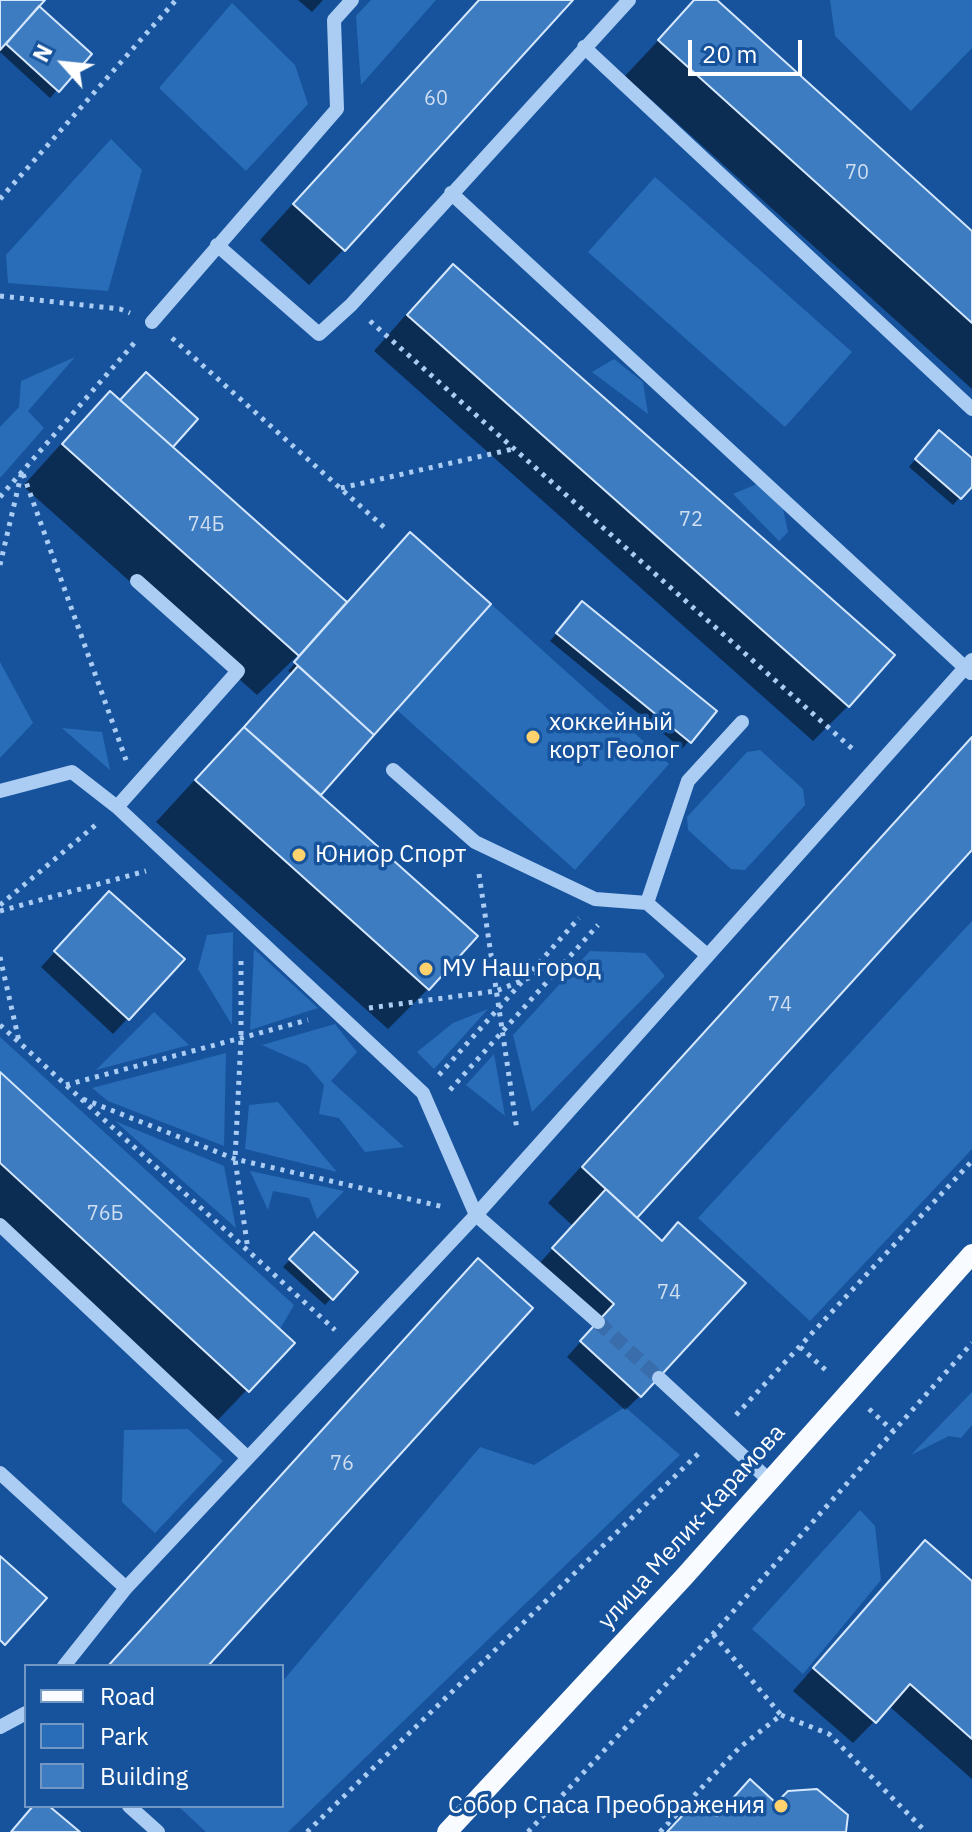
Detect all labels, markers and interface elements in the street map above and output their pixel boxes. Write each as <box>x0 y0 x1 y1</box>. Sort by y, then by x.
north arrow <box>24 24 104 104</box>
scale bar <box>692 24 806 74</box>
text: 20 m <box>702 38 757 70</box>
text: N <box>26 39 59 67</box>
house number: 60 <box>424 87 448 111</box>
house number: 70 <box>845 161 869 185</box>
house number: 72 <box>679 508 703 532</box>
house number: 74Б <box>188 513 224 537</box>
place label: хоккейный корт Геолог <box>549 709 679 765</box>
marker: хоккейный корт Геолог <box>524 728 542 746</box>
place label: Юниор Спорт <box>315 841 466 869</box>
marker: Юниор Спорт <box>290 846 308 864</box>
place label: МУ Наш город <box>442 955 601 983</box>
marker: МУ Наш город <box>417 960 435 978</box>
house number: 74 <box>768 993 792 1017</box>
house number: 76Б <box>87 1202 123 1226</box>
house number: 74 <box>657 1281 681 1305</box>
street label: улица Мелик-Карамова <box>592 1419 792 1635</box>
house number: 76 <box>330 1452 354 1476</box>
legend <box>24 1664 284 1808</box>
text: Road <box>100 1680 155 1712</box>
text: Park <box>100 1720 149 1752</box>
text: Building <box>100 1760 188 1792</box>
place label: Собор Спаса Преображения <box>448 1792 765 1820</box>
marker: Собор Спаса Преображения <box>772 1797 790 1815</box>

